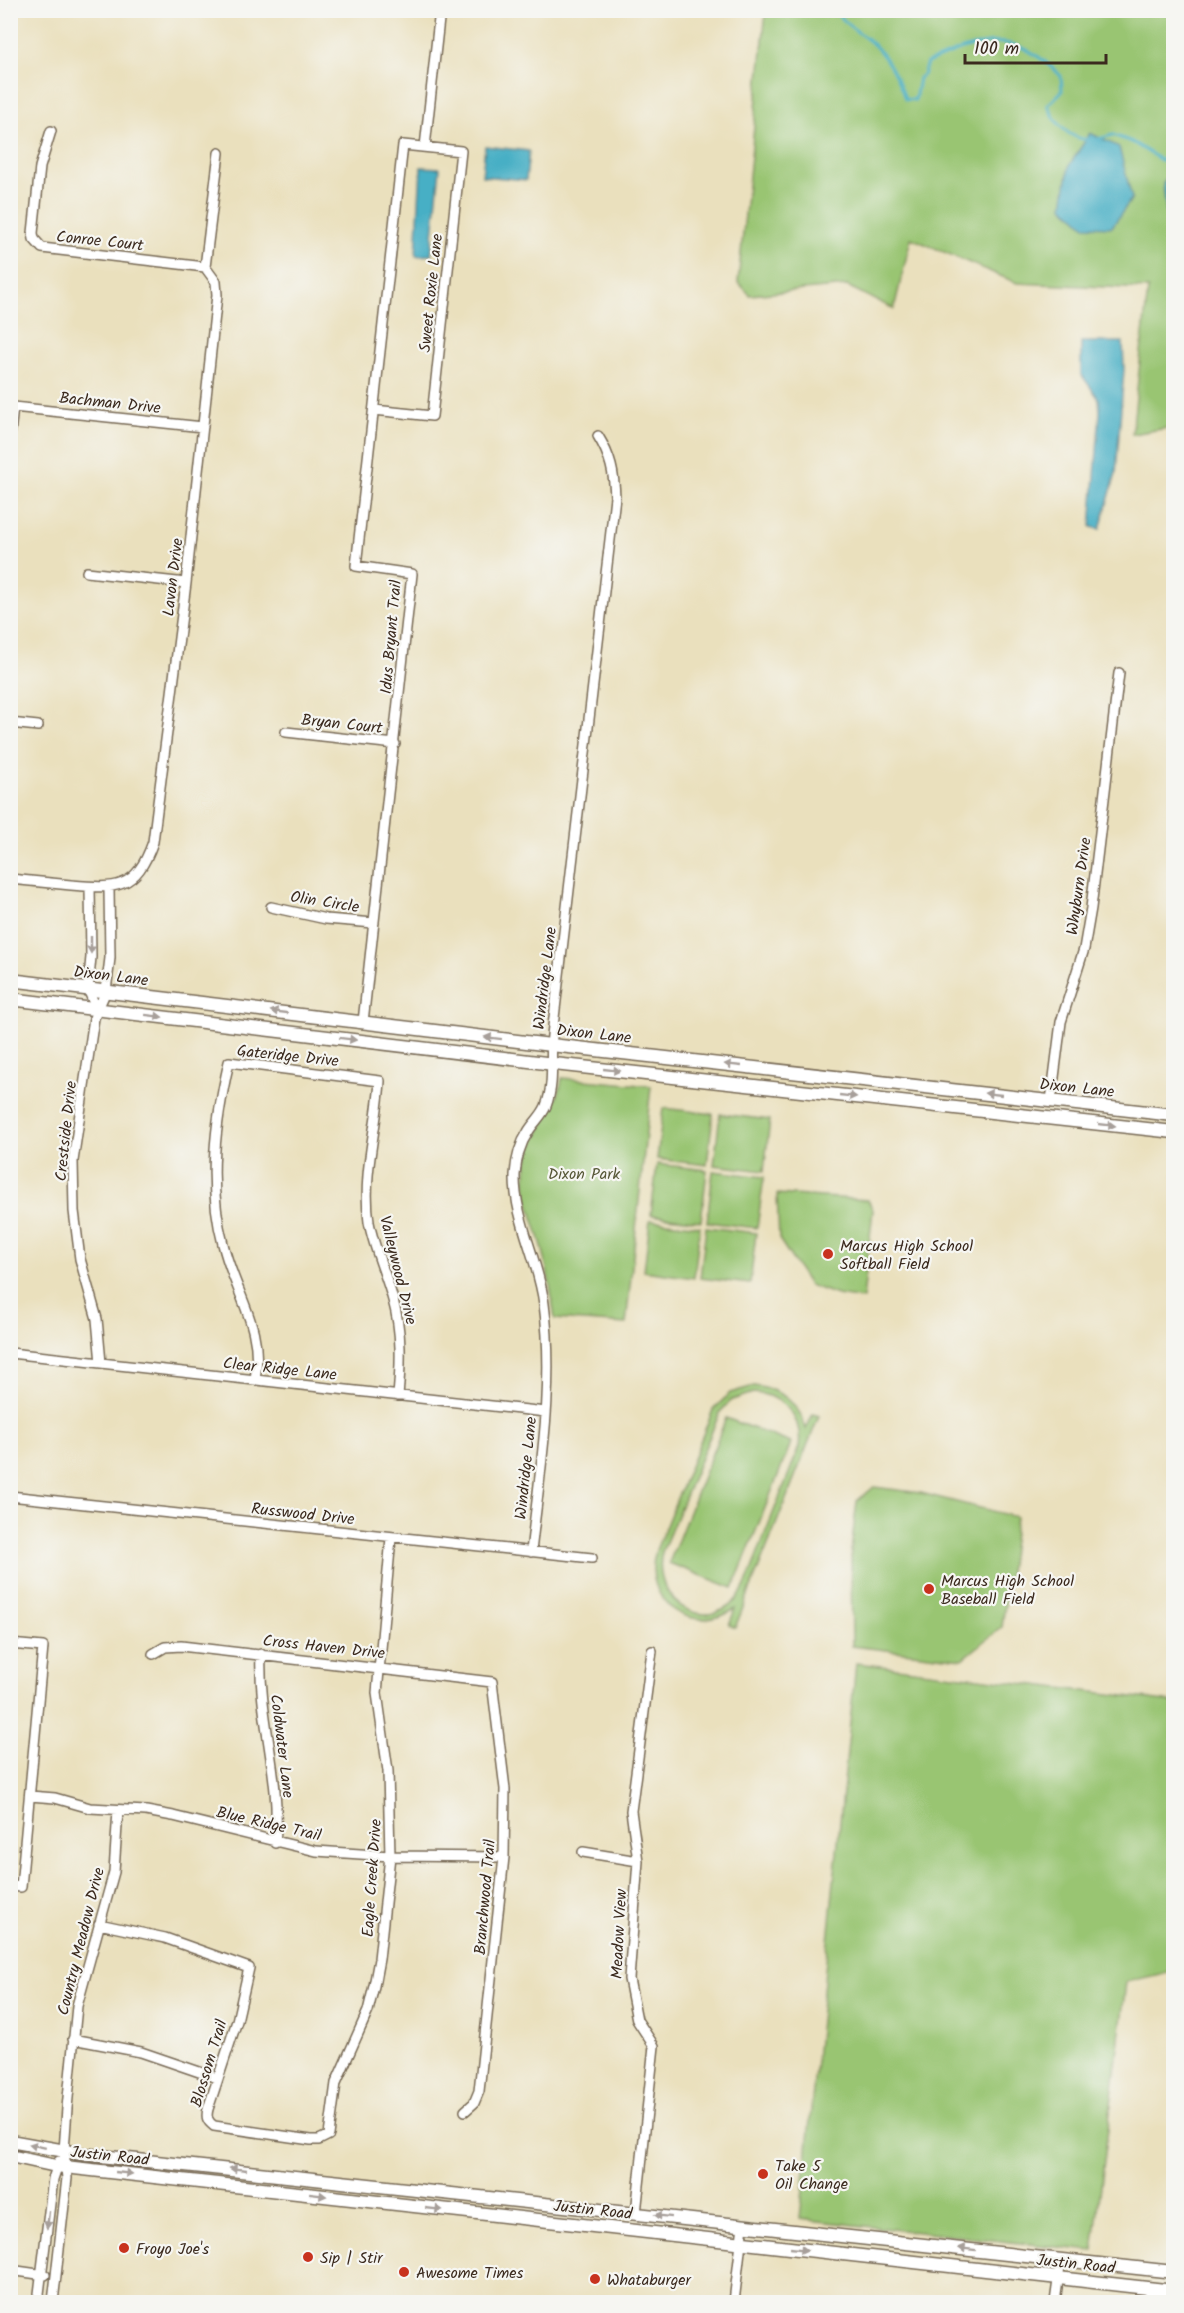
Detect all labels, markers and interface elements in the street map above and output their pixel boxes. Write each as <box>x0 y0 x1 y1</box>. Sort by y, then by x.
scale bar <box>965 27 1106 65</box>
text: 100 m <box>974 35 1019 64</box>
street label: Conroe Court <box>55 224 145 259</box>
street label: Sweet Roxie Lane <box>413 233 450 354</box>
street label: Bachman Drive <box>58 386 162 421</box>
street label: Lavon Drive <box>156 537 191 618</box>
street label: Idus Bryant Trail <box>374 579 409 695</box>
street label: Bryan Court <box>300 708 384 741</box>
street label: Whyburn Drive <box>1060 836 1099 937</box>
street label: Olin Circle <box>289 885 361 920</box>
street label: Windridge Lane <box>527 925 564 1031</box>
one-way arrow <box>86 936 96 955</box>
street label: Dixon Lane <box>72 960 150 993</box>
one-way arrow <box>269 1007 288 1016</box>
one-way arrow <box>145 1011 164 1020</box>
street label: Dixon Lane <box>555 1018 633 1051</box>
one-way arrow <box>484 1033 503 1043</box>
one-way arrow <box>339 1034 358 1043</box>
street label: Gateridge Drive <box>236 1039 340 1074</box>
one-way arrow <box>723 1060 742 1069</box>
one-way arrow <box>603 1065 622 1075</box>
street label: Dixon Lane <box>1038 1072 1116 1105</box>
street label: Crestside Drive <box>49 1080 84 1183</box>
one-way arrow <box>983 1089 1002 1099</box>
one-way arrow <box>838 1091 857 1101</box>
one-way arrow <box>1098 1120 1117 1130</box>
park label: Dixon Park <box>548 1162 621 1187</box>
street label: Valleywood Drive <box>372 1213 423 1328</box>
place label: Marcus High School Softball Field <box>840 1234 973 1277</box>
marker: Marcus High School Softball Field <box>821 1247 835 1261</box>
street label: Clear Ridge Lane <box>222 1351 338 1388</box>
street label: Windridge Lane <box>509 1416 544 1521</box>
street label: Russwood Drive <box>250 1497 356 1532</box>
place label: Marcus High School Baseball Field <box>941 1569 1074 1612</box>
marker: Marcus High School Baseball Field <box>922 1582 936 1596</box>
street label: Cross Haven Drive <box>262 1629 386 1666</box>
street label: Coldwater Lane <box>263 1693 300 1799</box>
street label: Blue Ridge Trail <box>214 1800 324 1849</box>
street label: Eagle Creek Drive <box>356 1818 389 1938</box>
street label: Branchwood Trail <box>468 1838 503 1956</box>
street label: Country Meadow Drive <box>51 1865 112 2018</box>
street label: Meadow View <box>605 1888 634 1980</box>
street label: Blossom Trail <box>184 2016 235 2110</box>
street label: Justin Road <box>69 2140 151 2173</box>
one-way arrow <box>28 2141 47 2150</box>
place label: Take 5 Oil Change <box>775 2154 848 2197</box>
one-way arrow <box>228 2164 247 2174</box>
marker: Take 5 Oil Change <box>756 2167 770 2181</box>
one-way arrow <box>115 2168 134 2178</box>
one-way arrow <box>308 2190 327 2199</box>
street label: Justin Road <box>552 2194 634 2227</box>
one-way arrow <box>425 2204 444 2214</box>
one-way arrow <box>43 2210 53 2229</box>
one-way arrow <box>653 2212 672 2221</box>
place label: Froyo Joe's <box>136 2237 209 2262</box>
marker: Froyo Joe's <box>117 2241 131 2255</box>
one-way arrow <box>790 2244 809 2254</box>
one-way arrow <box>957 2244 976 2254</box>
place label: Sip | Stir <box>320 2246 384 2271</box>
street label: Justin Road <box>1035 2248 1117 2281</box>
marker: Sip | Stir <box>301 2250 315 2264</box>
place label: Awesome Times <box>416 2261 523 2286</box>
marker: Awesome Times <box>397 2265 411 2279</box>
place label: Whataburger <box>607 2268 692 2293</box>
marker: Whataburger <box>588 2272 602 2286</box>

